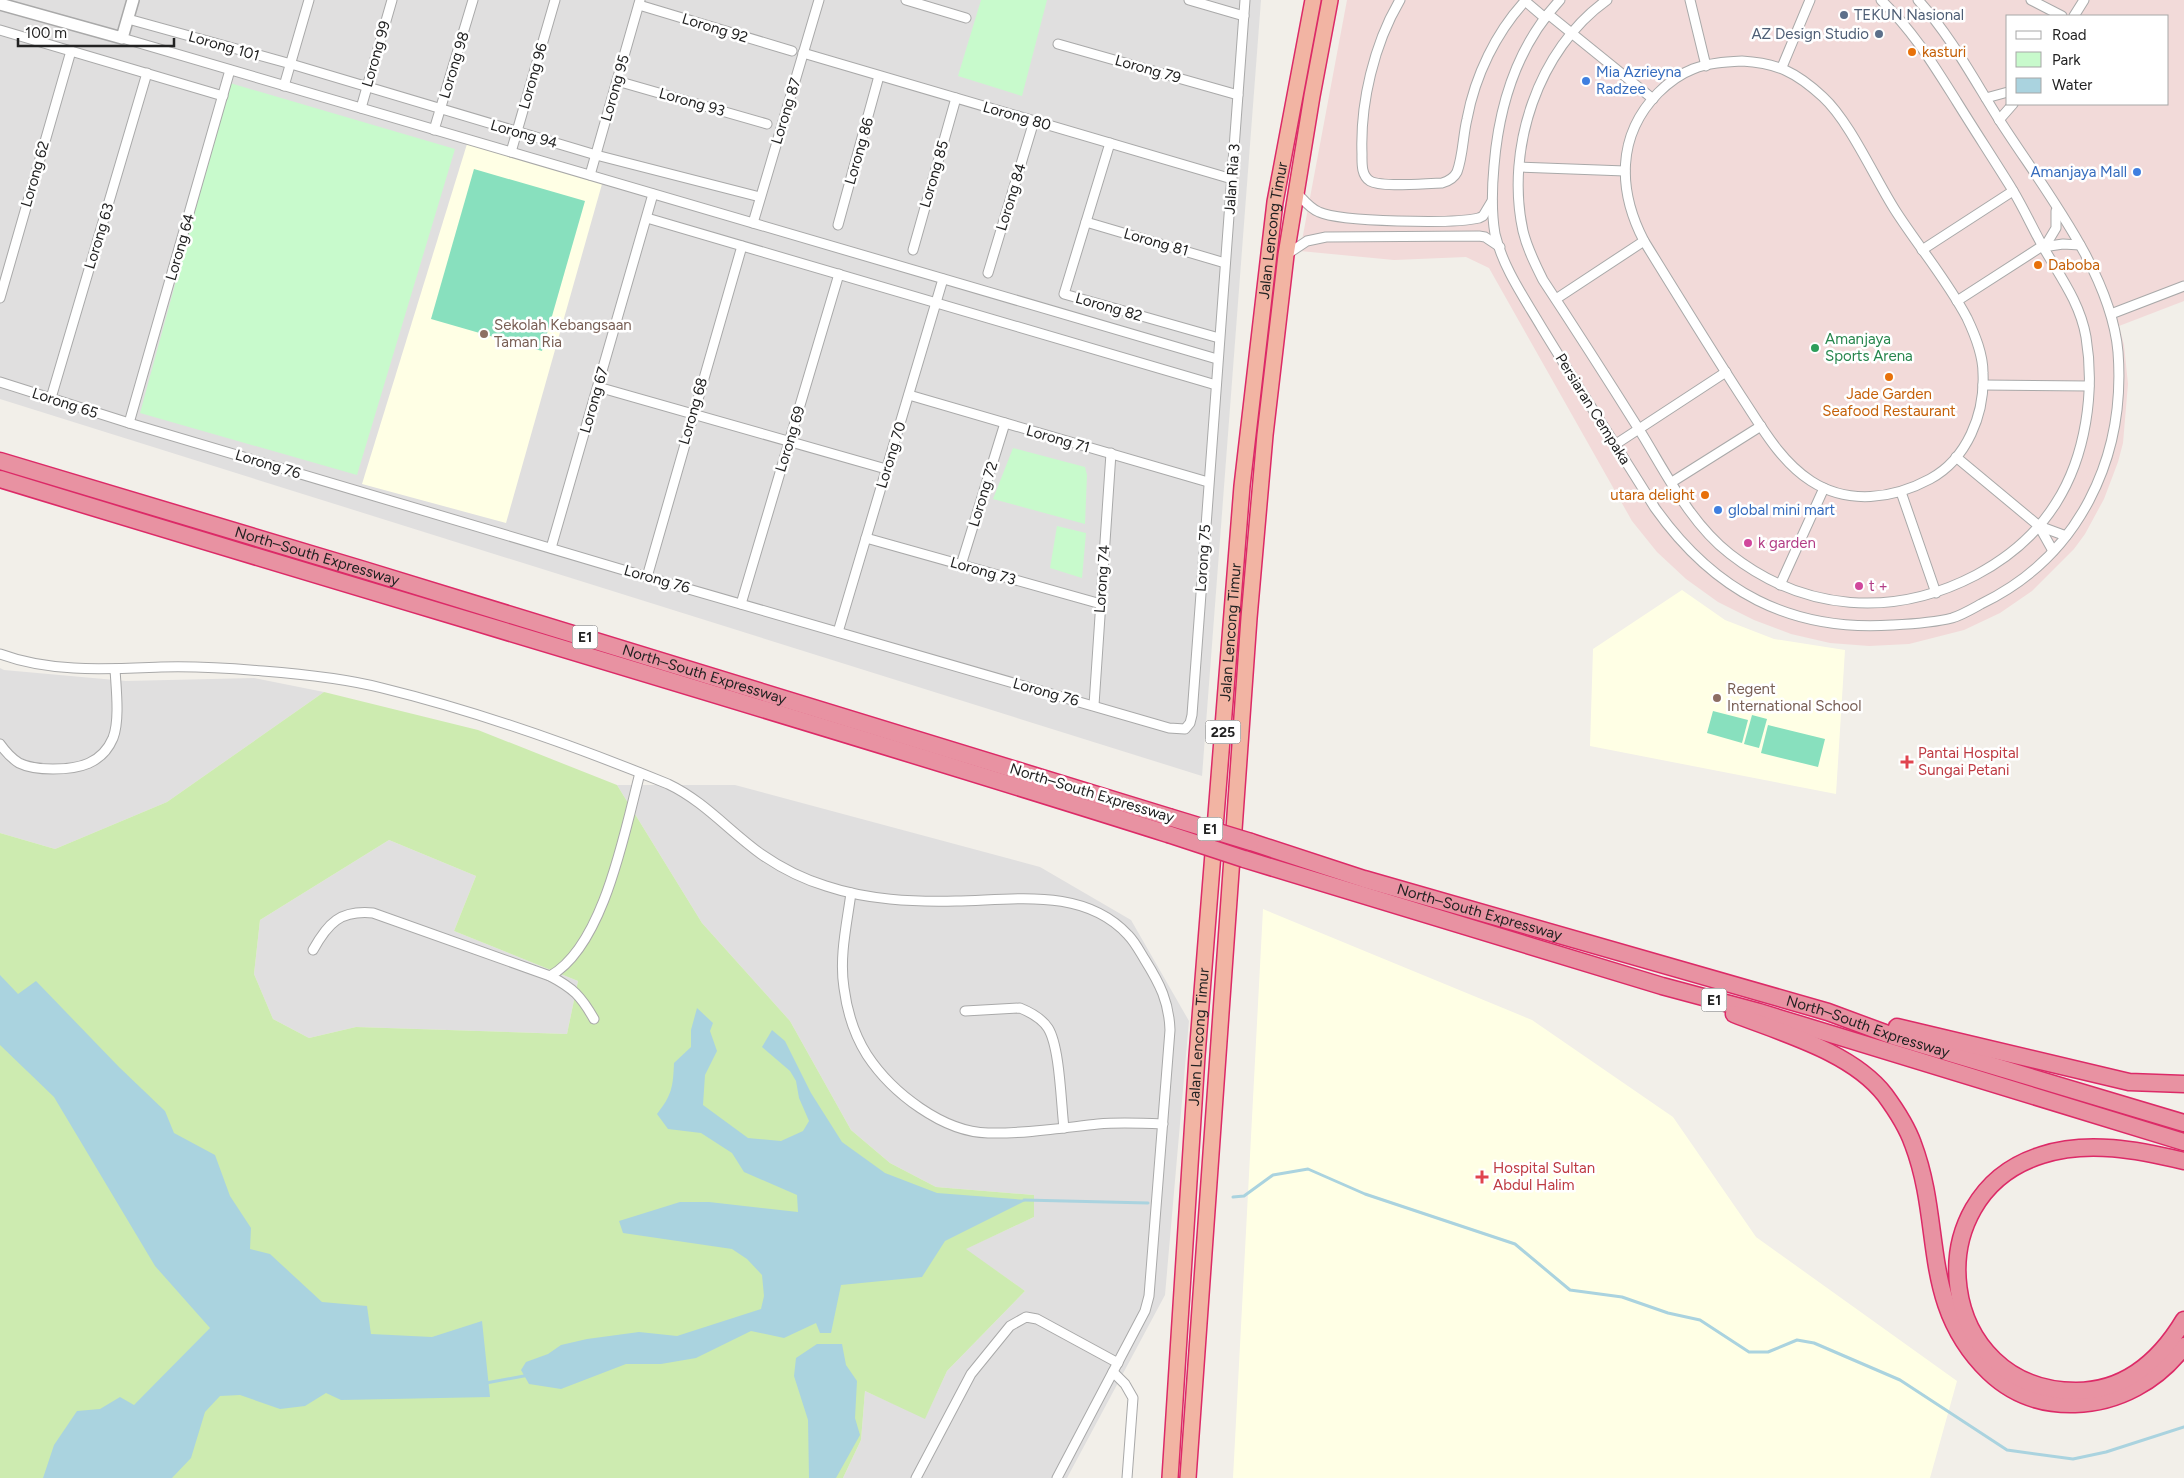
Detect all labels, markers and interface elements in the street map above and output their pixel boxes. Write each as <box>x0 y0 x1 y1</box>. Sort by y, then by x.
place label: TEKUN Nasional <box>1854 6 1964 24</box>
street label: Lorong 92 <box>680 9 750 47</box>
marker: TEKUN Nasional <box>1838 9 1850 21</box>
scale bar <box>18 15 174 47</box>
legend <box>2006 15 2169 105</box>
street label: Lorong 99 <box>358 19 394 89</box>
text: 100 m <box>25 24 67 42</box>
place label: AZ Design Studio <box>1751 25 1869 43</box>
text: Road <box>2052 26 2087 44</box>
street label: Lorong 101 <box>186 27 262 65</box>
marker: AZ Design Studio <box>1873 28 1885 40</box>
street label: Lorong 98 <box>435 29 473 101</box>
street label: Lorong 96 <box>515 40 551 111</box>
place label: kasturi <box>1922 43 1966 61</box>
marker: kasturi <box>1906 46 1918 58</box>
street label: Lorong 79 <box>1113 51 1183 87</box>
text: Park <box>2052 51 2081 69</box>
street label: Lorong 95 <box>597 53 633 123</box>
place label: Mia Azrieyna Radzee <box>1596 63 1682 98</box>
marker: Mia Azrieyna Radzee <box>1580 75 1592 87</box>
street label: Lorong 87 <box>767 76 805 146</box>
text: Water <box>2052 76 2092 94</box>
street label: Lorong 93 <box>657 84 727 120</box>
street label: Lorong 80 <box>981 98 1053 134</box>
street label: Lorong 86 <box>841 115 877 187</box>
street label: Lorong 94 <box>488 116 560 152</box>
street label: Lorong 85 <box>916 138 952 210</box>
street label: Lorong 62 <box>17 139 53 209</box>
street label: Jalan Ria 3 <box>1221 143 1243 215</box>
street label: Jalan Lencong Timur <box>1255 160 1291 300</box>
street label: Lorong 84 <box>992 161 1030 233</box>
place label: Amanjaya Mall <box>2030 163 2127 181</box>
marker: Amanjaya Mall <box>2131 166 2143 178</box>
street label: Lorong 63 <box>80 201 118 271</box>
street label: Lorong 64 <box>162 211 198 283</box>
street label: Lorong 81 <box>1122 224 1190 260</box>
place label: Daboba <box>2048 256 2100 274</box>
marker: Daboba <box>2032 259 2044 271</box>
street label: Lorong 82 <box>1073 289 1145 325</box>
place label: Sekolah Kebangsaan Taman Ria <box>494 316 632 351</box>
marker: Sekolah Kebangsaan Taman Ria <box>478 328 490 340</box>
place label: Amanjaya Sports Arena <box>1825 330 1913 365</box>
marker: Amanjaya Sports Arena <box>1809 342 1821 354</box>
street label: Persiaran Cempaka <box>1552 350 1634 468</box>
street label: Lorong 67 <box>576 365 612 435</box>
marker: Jade Garden Seafood Restaurant <box>1883 371 1895 383</box>
street label: Lorong 68 <box>675 375 711 447</box>
street label: Lorong 65 <box>30 384 100 422</box>
place label: Jade Garden Seafood Restaurant <box>1822 385 1956 420</box>
street label: Lorong 69 <box>771 404 809 474</box>
street label: Lorong 70 <box>872 419 910 491</box>
street label: Lorong 71 <box>1024 421 1092 457</box>
street label: Lorong 76 <box>233 445 303 483</box>
street label: Lorong 72 <box>965 459 1001 529</box>
place label: utara delight <box>1610 486 1695 504</box>
marker: utara delight <box>1699 489 1711 501</box>
place label: global mini mart <box>1728 501 1836 519</box>
marker: global mini mart <box>1712 504 1724 516</box>
street label: North–South Expressway <box>233 523 402 589</box>
street label: Lorong 75 <box>1192 524 1214 592</box>
place label: k garden <box>1758 534 1816 552</box>
marker: k garden <box>1742 537 1754 549</box>
street label: Lorong 74 <box>1091 544 1113 614</box>
street label: Lorong 73 <box>948 553 1018 589</box>
street label: Lorong 76 <box>622 561 693 597</box>
street label: Jalan Lencong Timur <box>1216 562 1245 702</box>
place label: t + <box>1869 577 1888 595</box>
marker: t + <box>1853 580 1865 592</box>
road number: E1 <box>572 626 598 649</box>
street label: North–South Expressway <box>620 641 789 708</box>
street label: Lorong 76 <box>1011 674 1082 710</box>
place label: Regent International School <box>1727 680 1862 715</box>
marker: Regent International School <box>1711 692 1723 704</box>
road number: 225 <box>1206 720 1240 744</box>
place label: Pantai Hospital Sungai Petani <box>1918 744 2019 779</box>
marker: Pantai Hospital Sungai Petani <box>1900 755 1914 769</box>
street label: North–South Expressway <box>1008 759 1176 827</box>
road number: E1 <box>1198 818 1222 841</box>
street label: North–South Expressway <box>1395 880 1564 944</box>
street label: Jalan Lencong Timur <box>1185 967 1213 1107</box>
road number: E1 <box>1702 988 1726 1012</box>
street label: North–South Expressway <box>1784 991 1952 1061</box>
place label: Hospital Sultan Abdul Halim <box>1493 1159 1595 1194</box>
marker: Hospital Sultan Abdul Halim <box>1475 1170 1489 1184</box>

